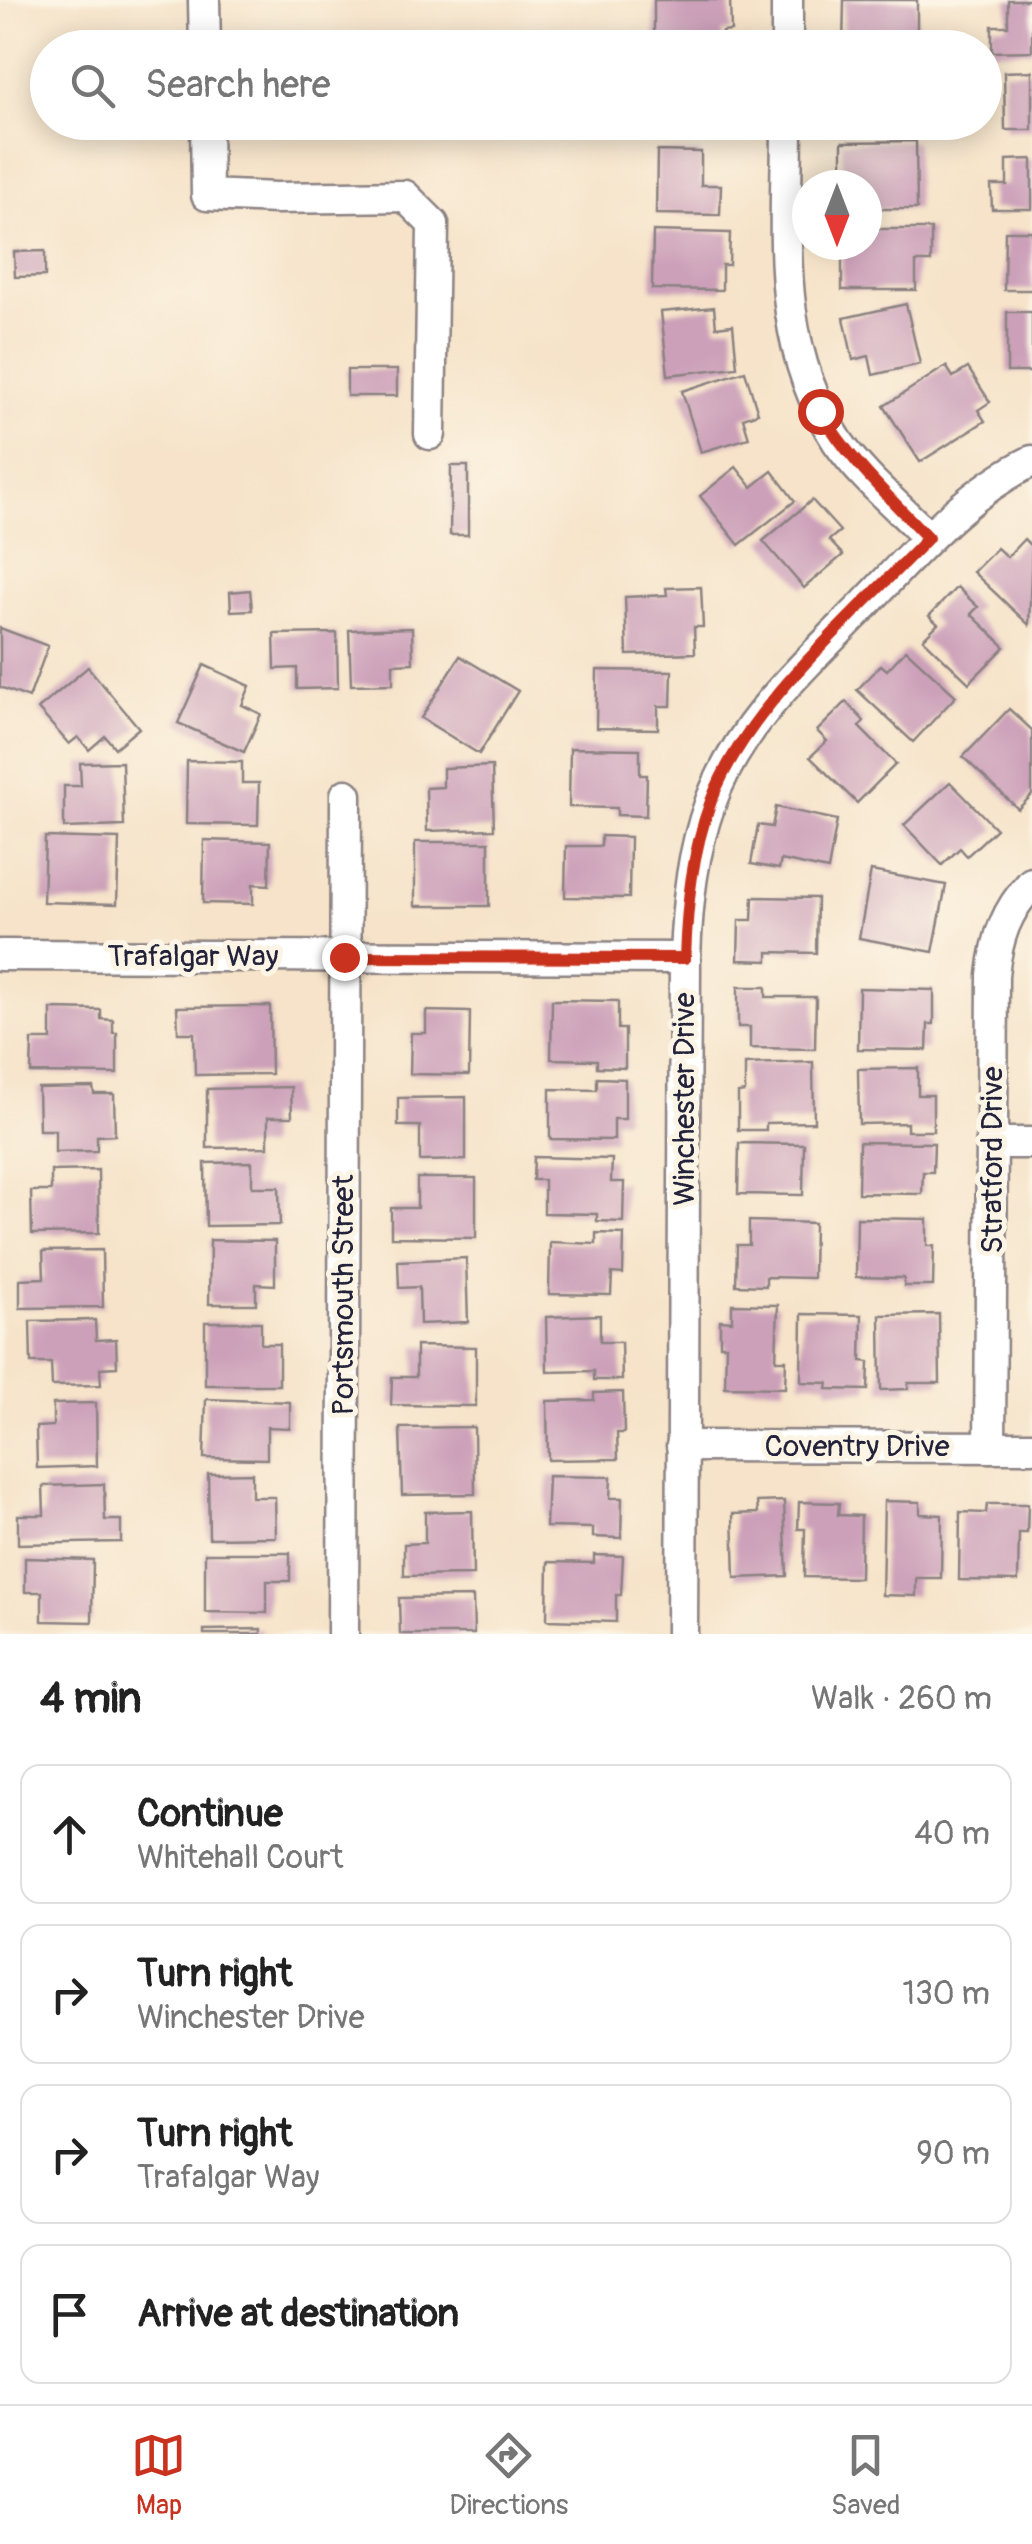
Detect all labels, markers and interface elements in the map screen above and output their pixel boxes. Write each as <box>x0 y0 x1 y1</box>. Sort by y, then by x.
search box <box>30 30 1002 140</box>
icon: search <box>65 58 120 113</box>
text: Search here <box>145 61 331 109</box>
north arrow <box>792 170 882 260</box>
route start <box>798 389 844 435</box>
route end <box>322 935 368 981</box>
street label: Trafalgar Way <box>107 938 279 975</box>
street label: Winchester Drive <box>666 992 703 1206</box>
street label: Stratford Drive <box>974 1066 1011 1254</box>
street label: Portsmouth Street <box>325 1174 362 1415</box>
street label: Coventry Drive <box>764 1428 950 1465</box>
text: 4 min <box>40 1673 142 1725</box>
text: Walk · 260 m <box>811 1679 992 1719</box>
text: Continue <box>137 1790 283 1838</box>
icon: ahead <box>42 1807 97 1862</box>
text: 40 m <box>914 1814 990 1854</box>
text: Whitehall Court <box>137 1838 343 1878</box>
text: Turn right <box>137 1950 292 1998</box>
icon: right <box>42 1967 97 2022</box>
text: 130 m <box>902 1974 990 2014</box>
text: Winchester Drive <box>137 1998 365 2038</box>
text: Turn right <box>137 2110 292 2158</box>
icon: right <box>42 2127 97 2182</box>
text: 90 m <box>916 2134 990 2174</box>
text: Trafalgar Way <box>137 2158 320 2198</box>
icon: arrive <box>42 2287 97 2342</box>
text: Arrive at destination <box>137 2290 459 2338</box>
tab: Map <box>131 2428 186 2523</box>
tab: Directions <box>449 2428 568 2523</box>
tab: Saved <box>831 2428 901 2523</box>

